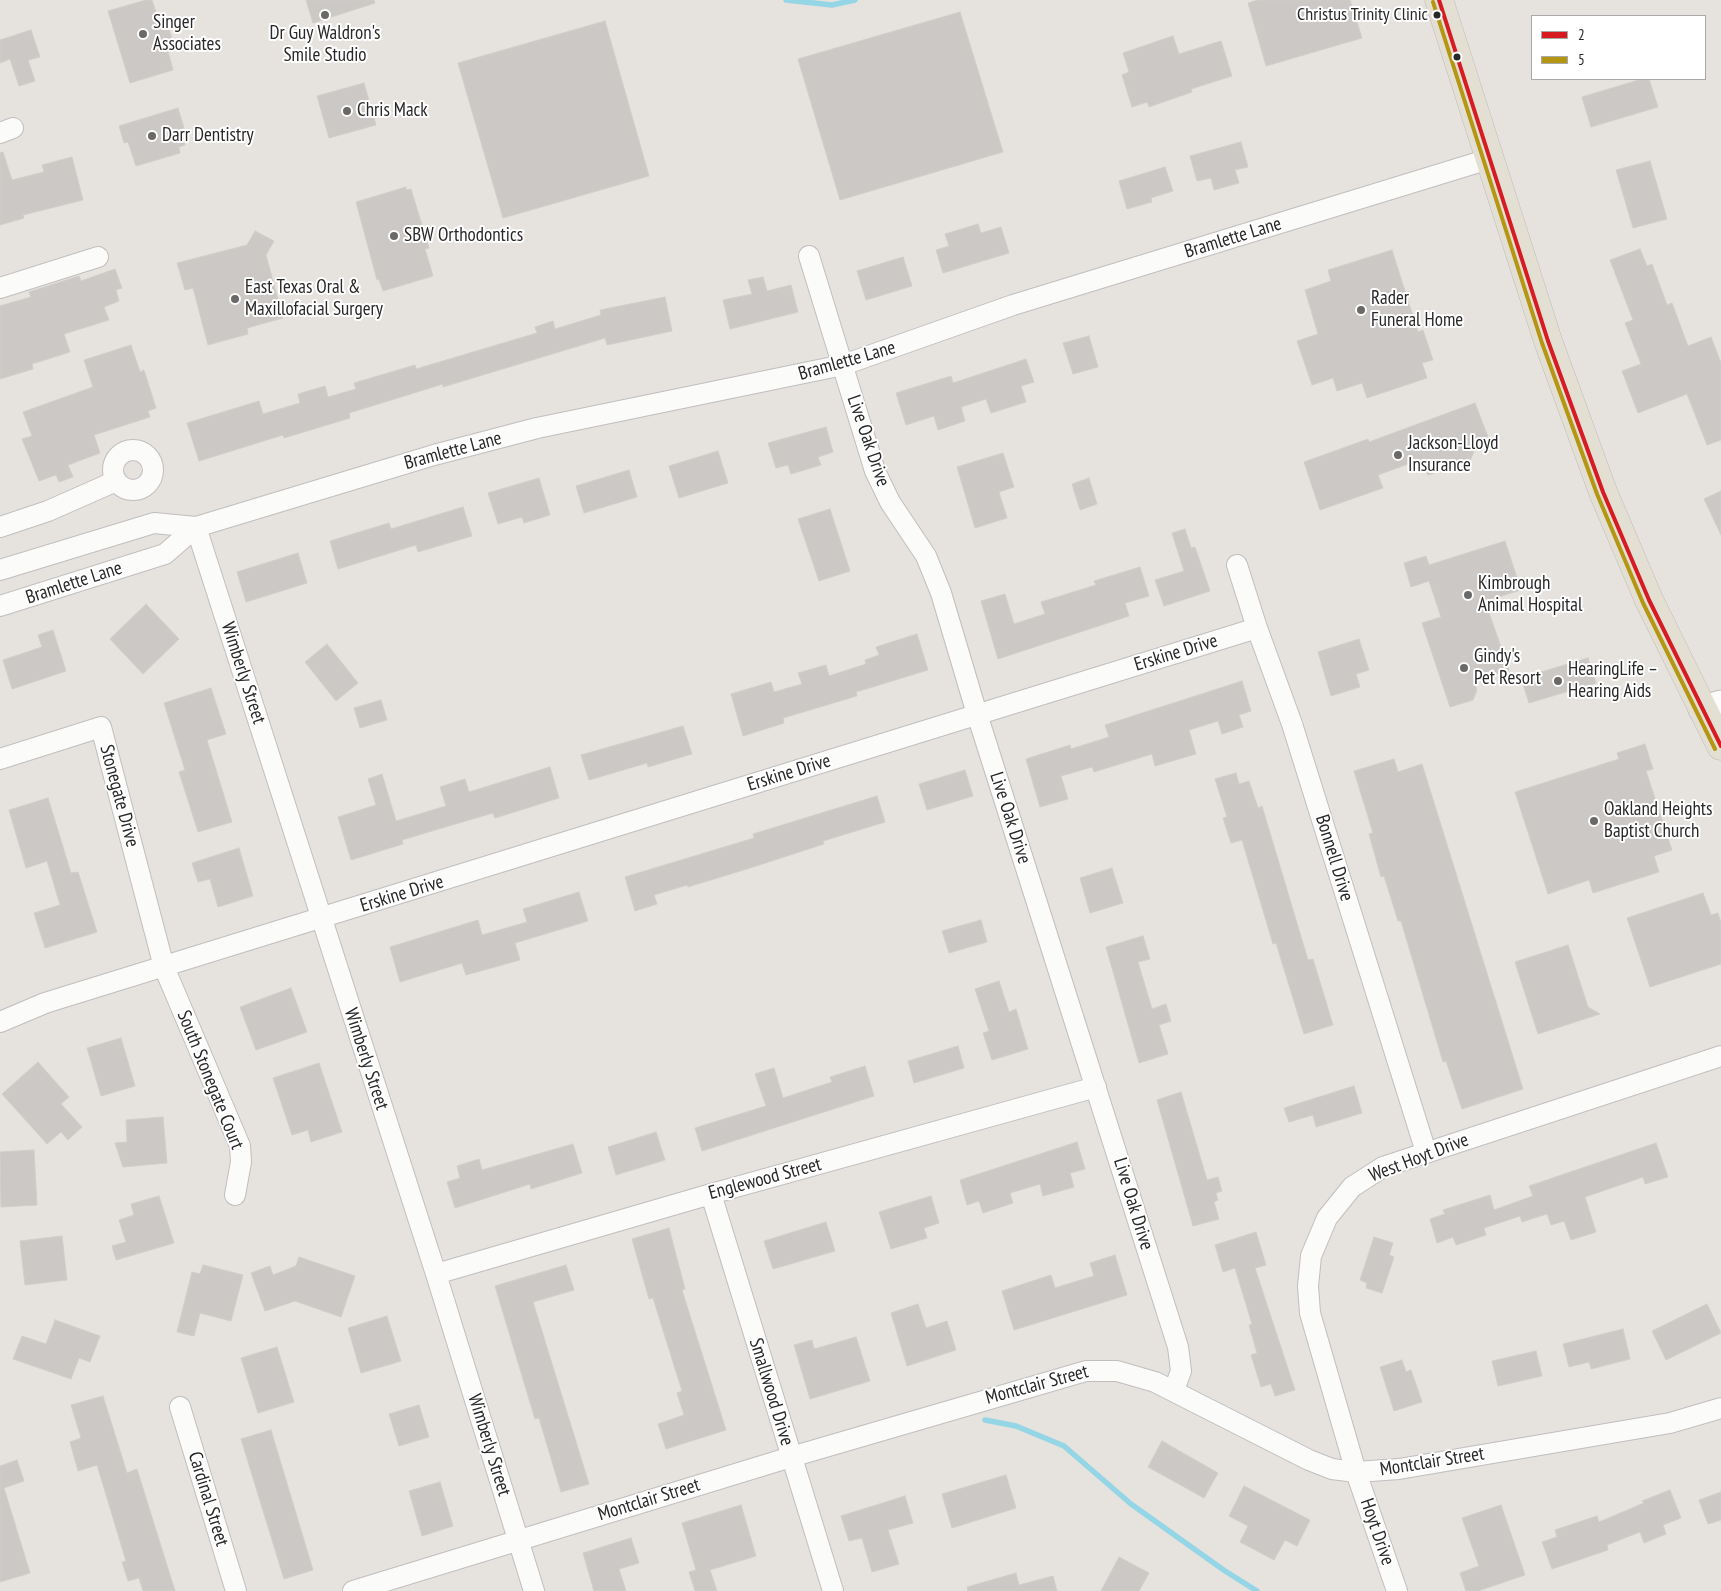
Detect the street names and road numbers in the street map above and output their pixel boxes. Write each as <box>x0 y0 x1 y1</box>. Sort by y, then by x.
street label: Bramlette Lane <box>1182 212 1284 264</box>
street label: Bramlette Lane <box>796 336 898 386</box>
street label: Live Oak Drive <box>842 392 894 490</box>
street label: Bramlette Lane <box>402 427 504 475</box>
street label: Bramlette Lane <box>23 557 125 609</box>
street label: Wimberly Street <box>216 619 270 727</box>
street label: Erskine Drive <box>1132 630 1220 676</box>
street label: Stonegate Drive <box>94 742 144 850</box>
street label: Erskine Drive <box>745 750 833 796</box>
street label: Live Oak Drive <box>984 769 1036 867</box>
street label: Bonnell Drive <box>1310 812 1358 904</box>
street label: Erskine Drive <box>358 871 446 917</box>
street label: Wimberly Street <box>339 1005 393 1113</box>
street label: South Stonegate Court <box>172 1007 248 1153</box>
street label: West Hoyt Drive <box>1366 1129 1472 1187</box>
street label: Englewood Street <box>706 1153 824 1205</box>
street label: Live Oak Drive <box>1108 1155 1158 1253</box>
street label: Smallwood Drive <box>744 1336 798 1448</box>
street label: Montclair Street <box>983 1360 1091 1410</box>
street label: Wimberly Street <box>463 1391 515 1499</box>
street label: Montclair Street <box>1378 1443 1486 1481</box>
street label: Cardinal Street <box>183 1449 233 1549</box>
street label: Montclair Street <box>595 1474 703 1526</box>
street label: Hoyt Drive <box>1355 1496 1399 1568</box>

